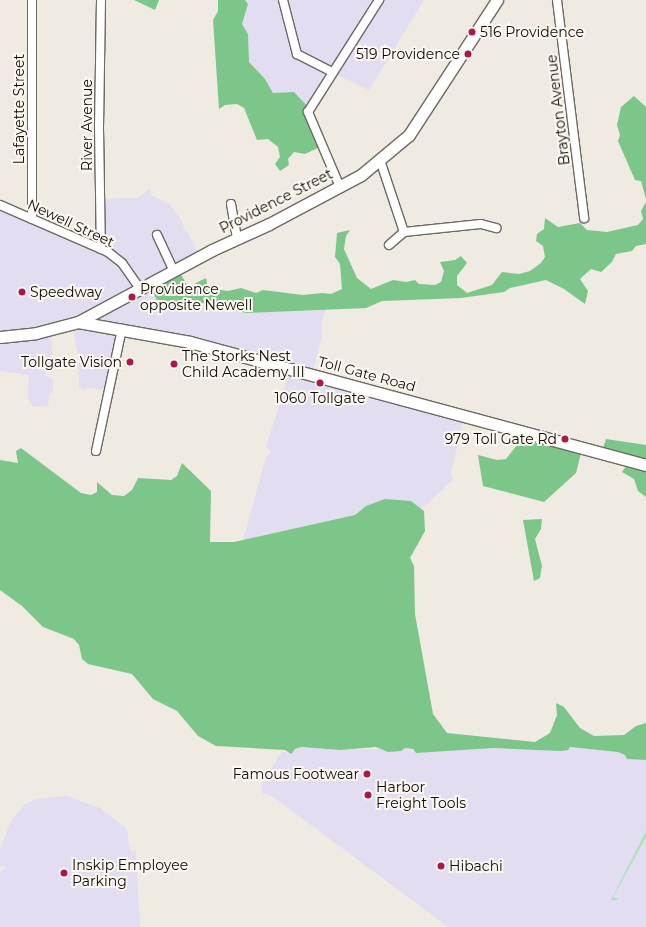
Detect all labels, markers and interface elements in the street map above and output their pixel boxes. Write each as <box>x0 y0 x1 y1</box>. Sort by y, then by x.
place label: 516 Providence <box>480 24 584 40</box>
marker: 516 Providence <box>467 27 477 37</box>
place label: 519 Providence <box>356 46 460 62</box>
marker: 519 Providence <box>463 49 473 59</box>
street label: Lafayette Street <box>11 54 27 164</box>
street label: Brayton Avenue <box>543 54 573 166</box>
street label: River Avenue <box>79 79 95 171</box>
street label: Providence Street <box>217 165 335 237</box>
street label: Newell Street <box>25 196 117 250</box>
place label: Providence opposite Newell <box>140 281 252 314</box>
place label: Speedway <box>30 284 102 300</box>
marker: Speedway <box>17 287 27 297</box>
marker: Providence opposite Newell <box>127 292 137 302</box>
place label: The Storks Nest Child Academy III <box>182 348 305 380</box>
street label: Toll Gate Road <box>316 353 418 395</box>
place label: Tollgate Vision <box>21 354 122 370</box>
marker: Tollgate Vision <box>125 357 135 367</box>
marker: The Storks Nest Child Academy III <box>169 359 179 369</box>
marker: 1060 Tollgate <box>315 378 325 388</box>
place label: 1060 Tollgate <box>274 390 366 406</box>
place label: 979 Toll Gate Rd <box>445 431 557 447</box>
marker: 979 Toll Gate Rd <box>560 434 570 444</box>
place label: Famous Footwear <box>233 766 359 782</box>
marker: Famous Footwear <box>362 769 372 779</box>
place label: Harbor Freight Tools <box>376 779 466 812</box>
marker: Harbor Freight Tools <box>363 790 373 800</box>
place label: Inskip Employee Parking <box>72 857 188 890</box>
place label: Hibachi <box>449 858 503 874</box>
marker: Hibachi <box>436 861 446 871</box>
marker: Inskip Employee Parking <box>59 868 69 878</box>

